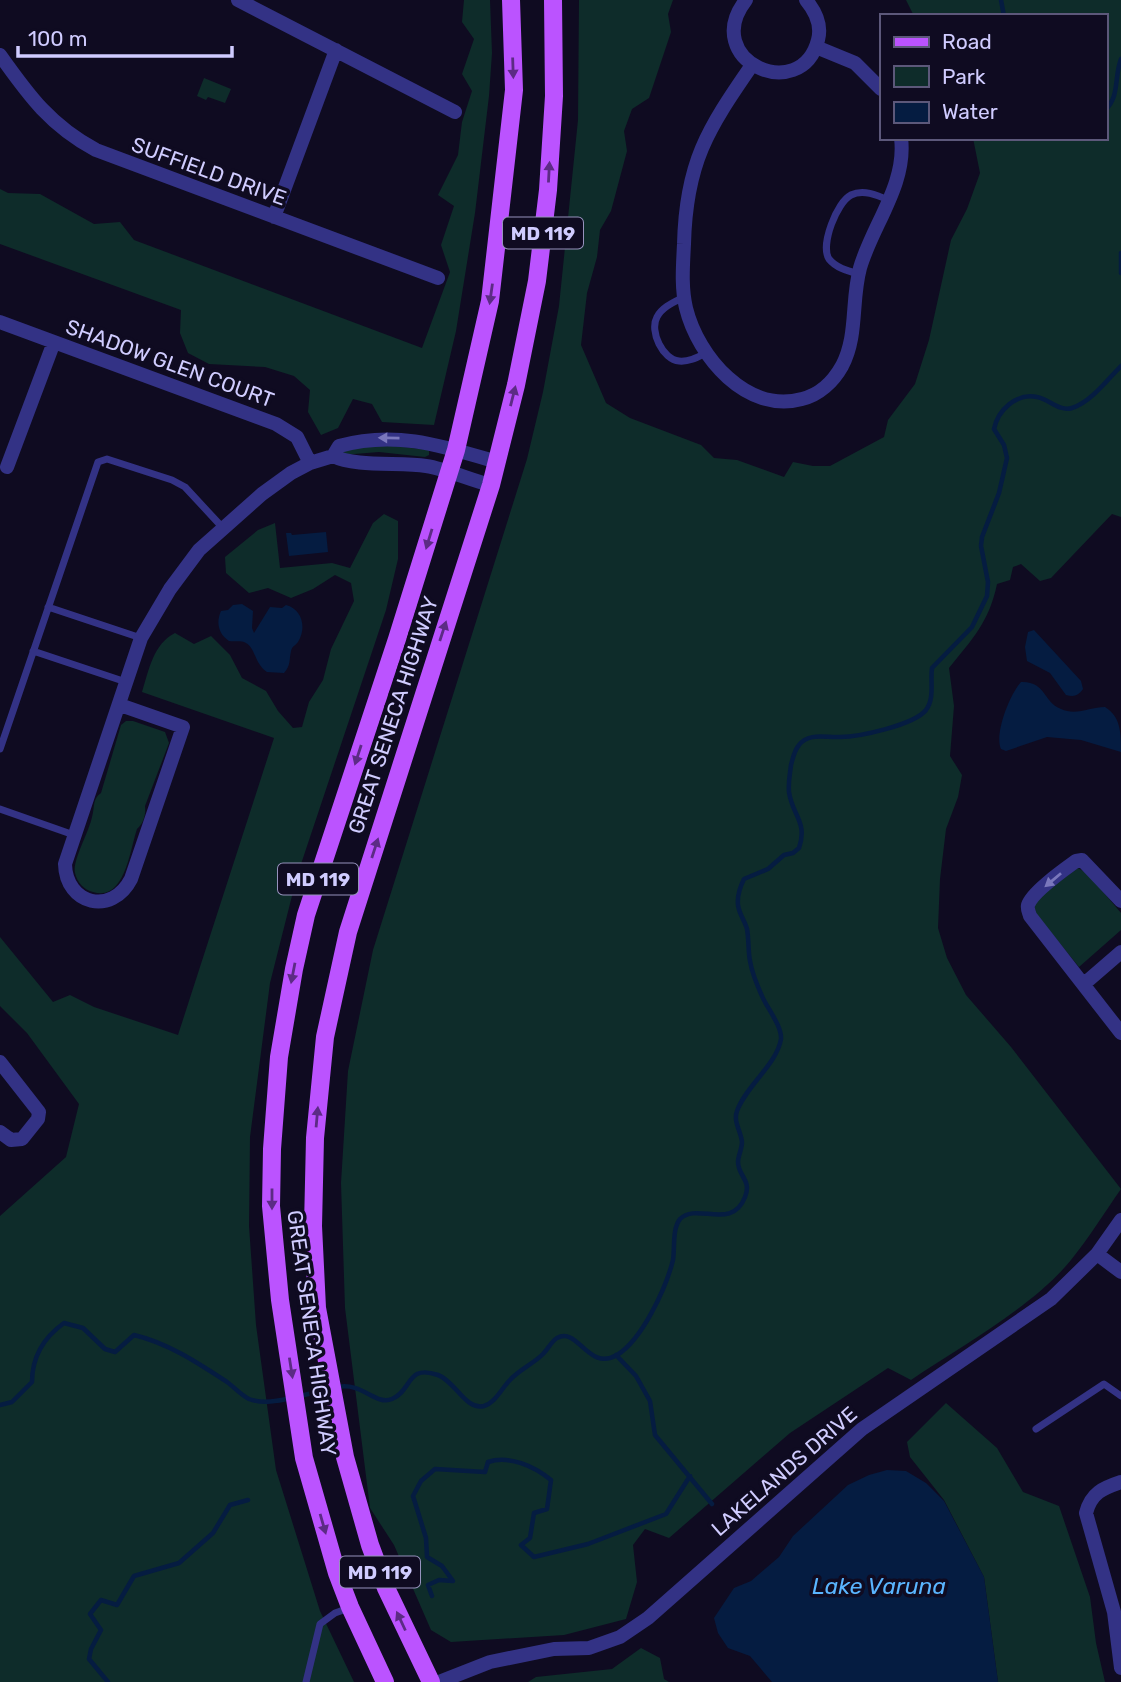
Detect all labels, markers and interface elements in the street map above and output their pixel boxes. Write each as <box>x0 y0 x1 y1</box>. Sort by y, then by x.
scale bar <box>18 14 231 58</box>
legend <box>880 14 1107 140</box>
text: 100 m <box>28 26 87 51</box>
text: Road <box>942 29 992 54</box>
one-way arrow <box>508 57 519 79</box>
text: Park <box>942 64 986 89</box>
text: Water <box>942 99 998 124</box>
street label: SUFFIELD DRIVE <box>128 131 290 211</box>
one-way arrow <box>544 160 555 182</box>
road number: MD 119 <box>503 218 583 248</box>
one-way arrow <box>485 284 496 306</box>
street label: SHADOW GLEN COURT <box>63 314 277 412</box>
one-way arrow <box>508 385 519 407</box>
one-way arrow <box>378 433 400 444</box>
one-way arrow <box>423 528 433 549</box>
street label: GREAT SENECA HIGHWAY <box>343 593 443 837</box>
one-way arrow <box>439 620 449 641</box>
one-way arrow <box>353 745 363 766</box>
one-way arrow <box>370 837 380 858</box>
road number: MD 119 <box>278 864 358 894</box>
one-way arrow <box>1044 872 1062 887</box>
one-way arrow <box>288 962 299 984</box>
one-way arrow <box>312 1106 323 1128</box>
one-way arrow <box>266 1188 278 1210</box>
street label: GREAT SENECA HIGHWAY <box>282 1208 342 1458</box>
one-way arrow <box>285 1357 296 1379</box>
street label: LAKELANDS DRIVE <box>706 1401 862 1541</box>
one-way arrow <box>318 1514 328 1535</box>
road number: MD 119 <box>340 1556 420 1588</box>
water label: Lake Varuna <box>812 1572 946 1600</box>
one-way arrow <box>395 1611 407 1631</box>

